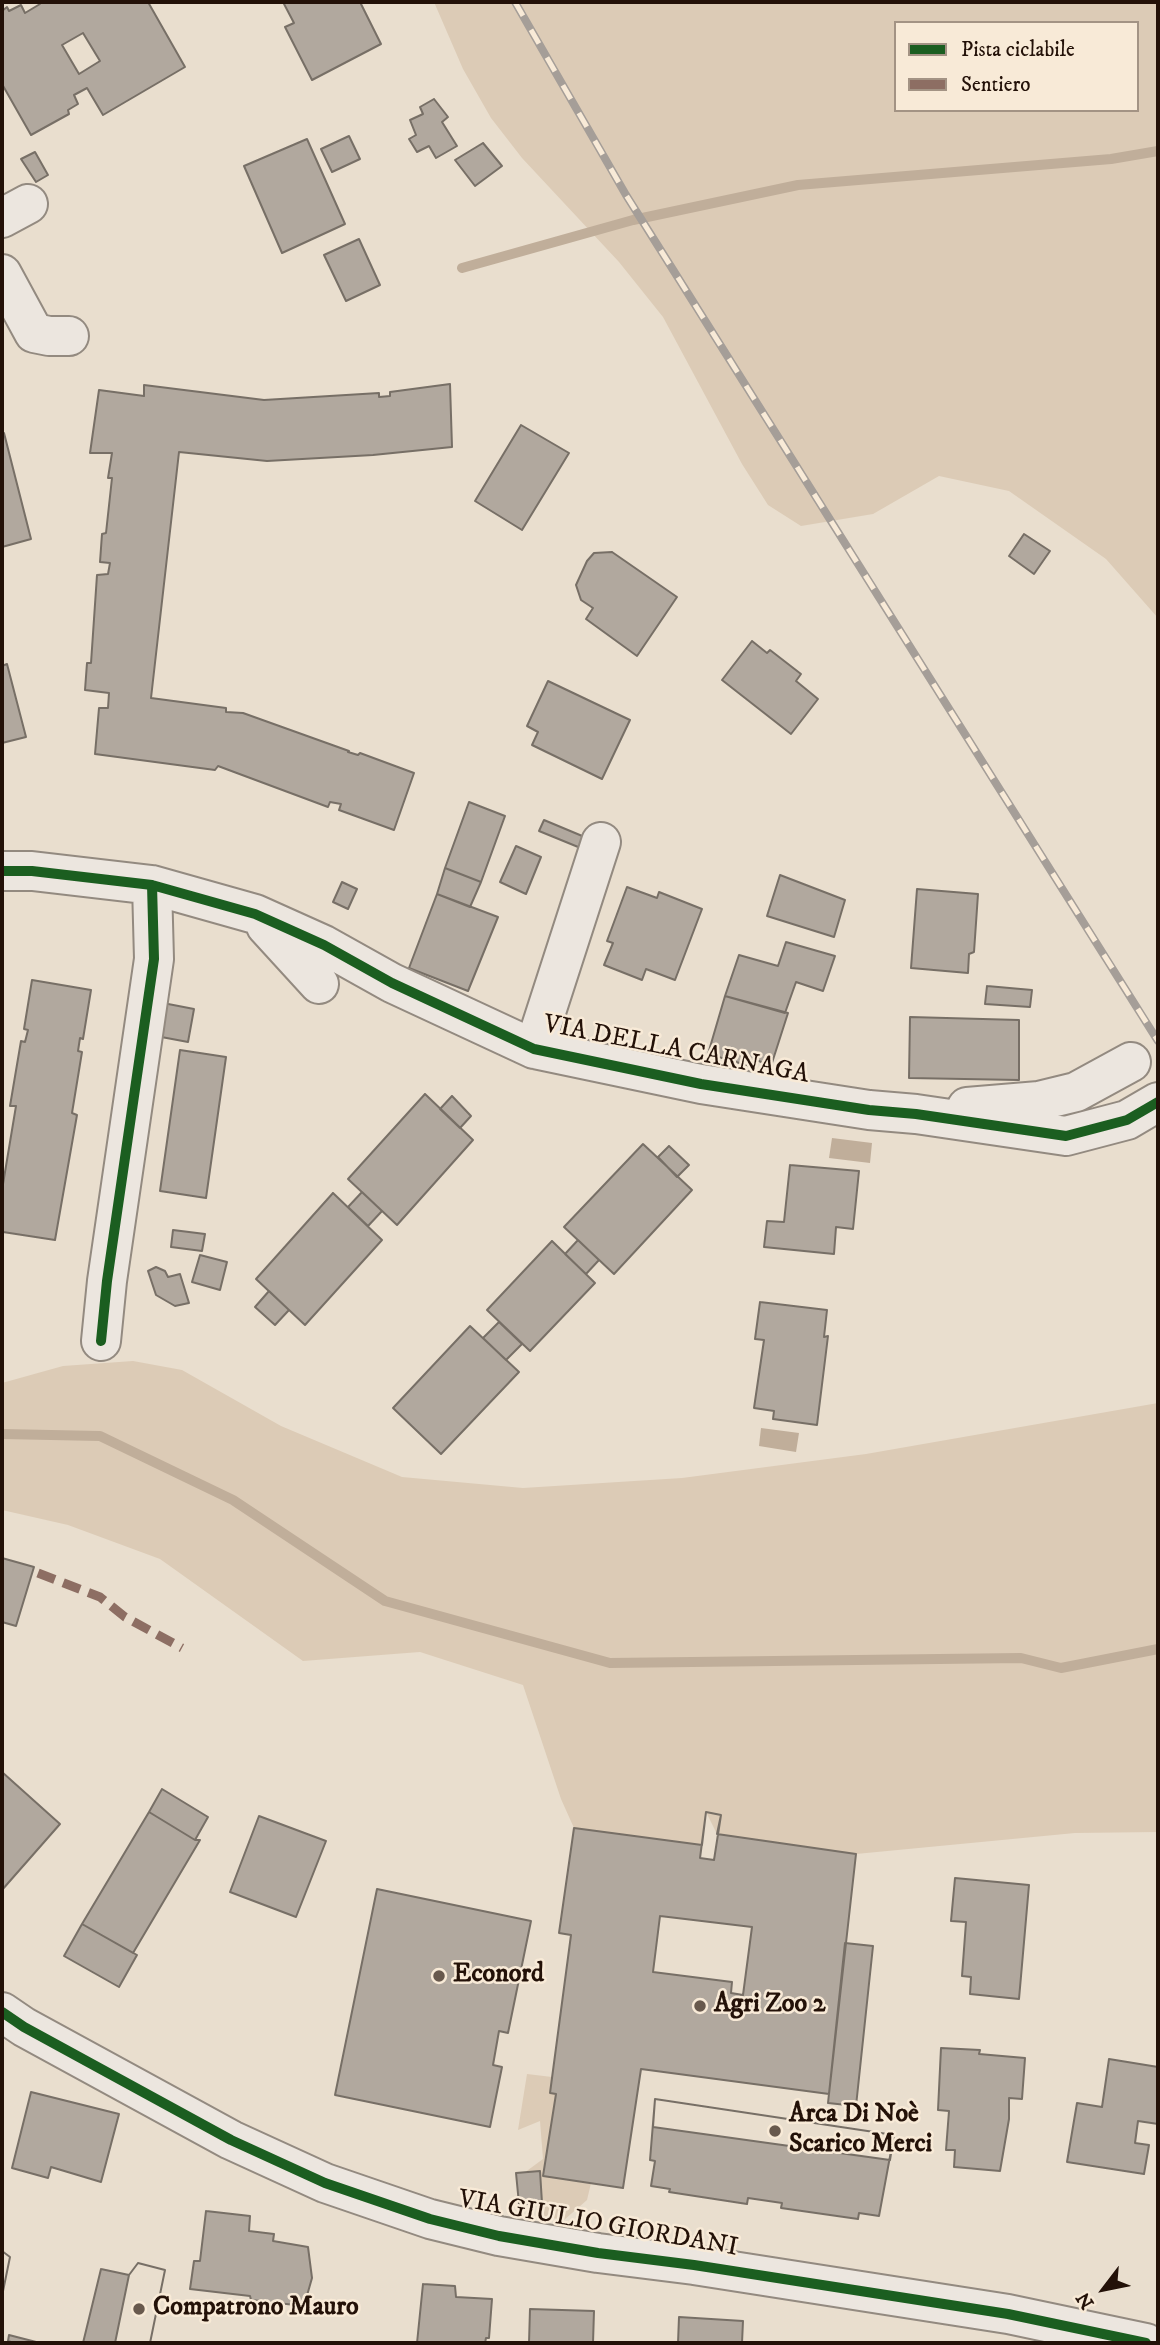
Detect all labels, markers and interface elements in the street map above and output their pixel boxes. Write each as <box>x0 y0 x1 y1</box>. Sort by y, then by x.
legend <box>894 21 1139 112</box>
text: Pista ciclabile <box>961 37 1075 63</box>
text: Sentiero <box>961 72 1030 98</box>
street label: VIA DELLA CARNAGA <box>541 1010 811 1092</box>
place label: Econord <box>453 1960 544 1992</box>
marker: Econord <box>431 1968 447 1984</box>
place label: Agri Zoo 2 <box>714 1990 826 2022</box>
marker: Agri Zoo 2 <box>692 1998 708 2014</box>
place label: Arca Di Noè Scarico Merci <box>789 2100 932 2162</box>
marker: Arca Di Noè Scarico Merci <box>767 2123 783 2139</box>
street label: VIA GIULIO GIORDANI <box>456 2185 740 2265</box>
north arrow <box>1069 2254 1139 2324</box>
text: N <box>1072 2288 1100 2313</box>
place label: Compatrono Mauro <box>153 2293 359 2325</box>
marker: Compatrono Mauro <box>131 2301 147 2317</box>

